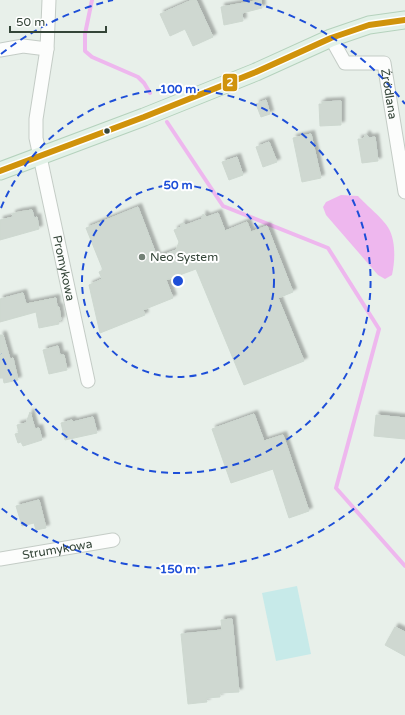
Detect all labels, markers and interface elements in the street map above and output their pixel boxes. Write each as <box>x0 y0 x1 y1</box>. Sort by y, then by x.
scale bar <box>10 8 106 34</box>
text: 50 m <box>16 15 45 29</box>
street label: Źródlana <box>378 68 400 120</box>
line badge: 2 <box>222 73 238 92</box>
text: 2 <box>227 76 234 89</box>
text: 100 m <box>160 82 196 96</box>
unlabelled marker <box>102 126 112 136</box>
text: 50 m <box>163 178 193 192</box>
street label: Promykowa <box>50 234 78 302</box>
place label: Neo System <box>150 250 218 264</box>
marker: Neo System <box>137 252 147 262</box>
centre of rings <box>171 274 185 288</box>
street label: Strumykowa <box>21 537 93 562</box>
text: 150 m <box>160 562 196 576</box>

